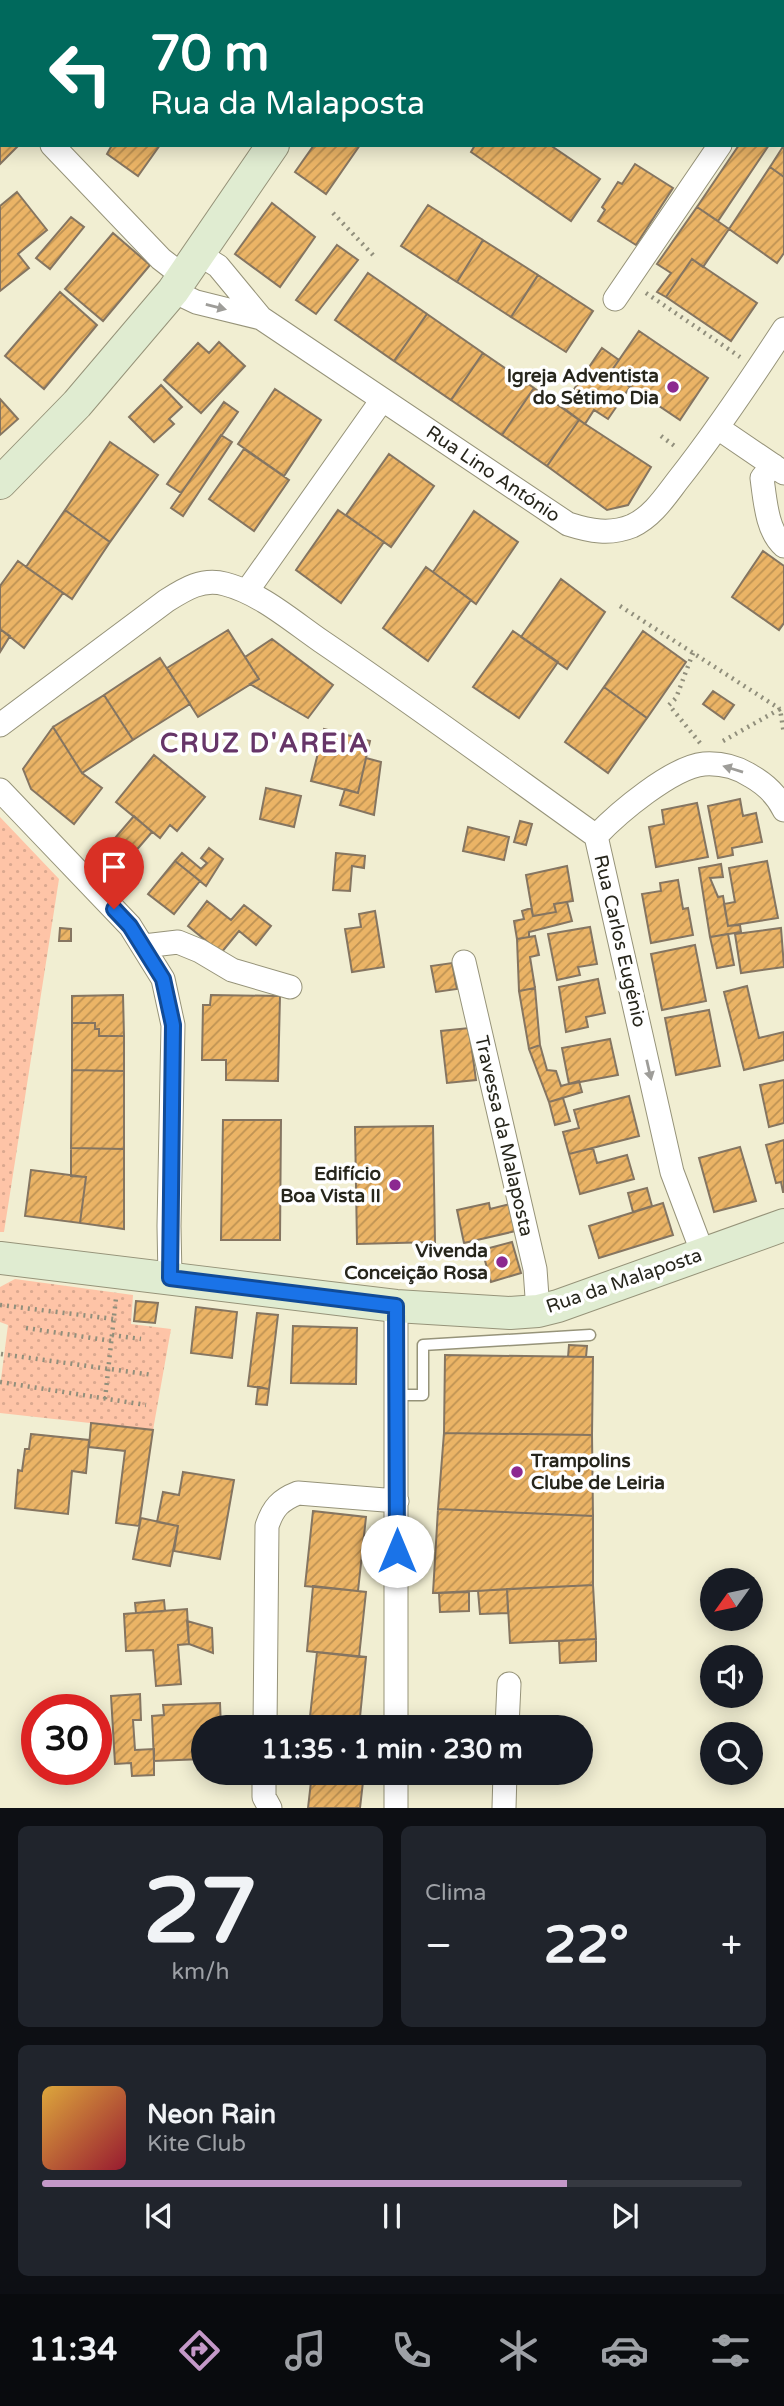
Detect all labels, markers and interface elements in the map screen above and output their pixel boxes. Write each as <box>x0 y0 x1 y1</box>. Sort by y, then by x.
text: 70 m <box>150 25 269 84</box>
icon: left <box>35 28 126 119</box>
text: Rua da Malaposta <box>150 85 425 123</box>
one-way arrow <box>205 302 227 313</box>
place label: Igreja Adventista do Sétimo Dia <box>507 365 659 409</box>
marker: Igreja Adventista do Sétimo Dia <box>665 379 681 395</box>
street label: Rua Lino António <box>422 421 564 527</box>
district label: CRUZ D'AREIA <box>160 728 370 759</box>
one-way arrow <box>723 763 744 773</box>
pin <box>84 837 144 909</box>
icon: arrive <box>95 848 133 886</box>
street label: Rua Carlos Eugénio <box>589 853 651 1029</box>
street label: Travessa da Malaposta <box>470 1033 538 1239</box>
one-way arrow <box>643 1059 654 1081</box>
place label: Edifício Boa Vista II <box>280 1163 381 1207</box>
marker: Edifício Boa Vista II <box>387 1177 403 1193</box>
place label: Vivenda Conceição Rosa <box>344 1240 488 1285</box>
street label: Rua da Malaposta <box>543 1244 705 1318</box>
marker: Vivenda Conceição Rosa <box>494 1254 510 1270</box>
place label: Trampolins Clube de Leiria <box>530 1450 665 1494</box>
marker: Trampolins Clube de Leiria <box>509 1464 525 1480</box>
position arrow <box>360 1514 434 1588</box>
north arrow <box>700 1568 763 1631</box>
map controls <box>700 1568 763 1785</box>
button: sound <box>700 1645 763 1708</box>
speed limit sign: 30 <box>21 1694 112 1785</box>
button: search <box>700 1722 763 1785</box>
text: 11:35 · 1 min · 230 m <box>261 1734 523 1765</box>
text: 27 <box>143 1857 258 1967</box>
text: Clima <box>425 1879 486 1907</box>
text: 22° <box>544 1914 629 1977</box>
text: − <box>425 1923 452 1969</box>
text: + <box>721 1923 742 1969</box>
text: km/h <box>172 1958 229 1986</box>
text: Neon Rain <box>147 2099 276 2130</box>
text: Kite Club <box>147 2130 246 2158</box>
icon: previous <box>140 2197 178 2235</box>
icon: pause <box>373 2197 411 2235</box>
icon: next <box>606 2197 644 2235</box>
icon: directions <box>175 2326 224 2375</box>
icon: music <box>281 2326 330 2375</box>
icon: phone <box>387 2326 436 2375</box>
icon: climate <box>494 2326 543 2375</box>
icon: car <box>600 2326 649 2375</box>
icon: filters <box>706 2326 755 2375</box>
text: 11:34 <box>29 2331 117 2369</box>

